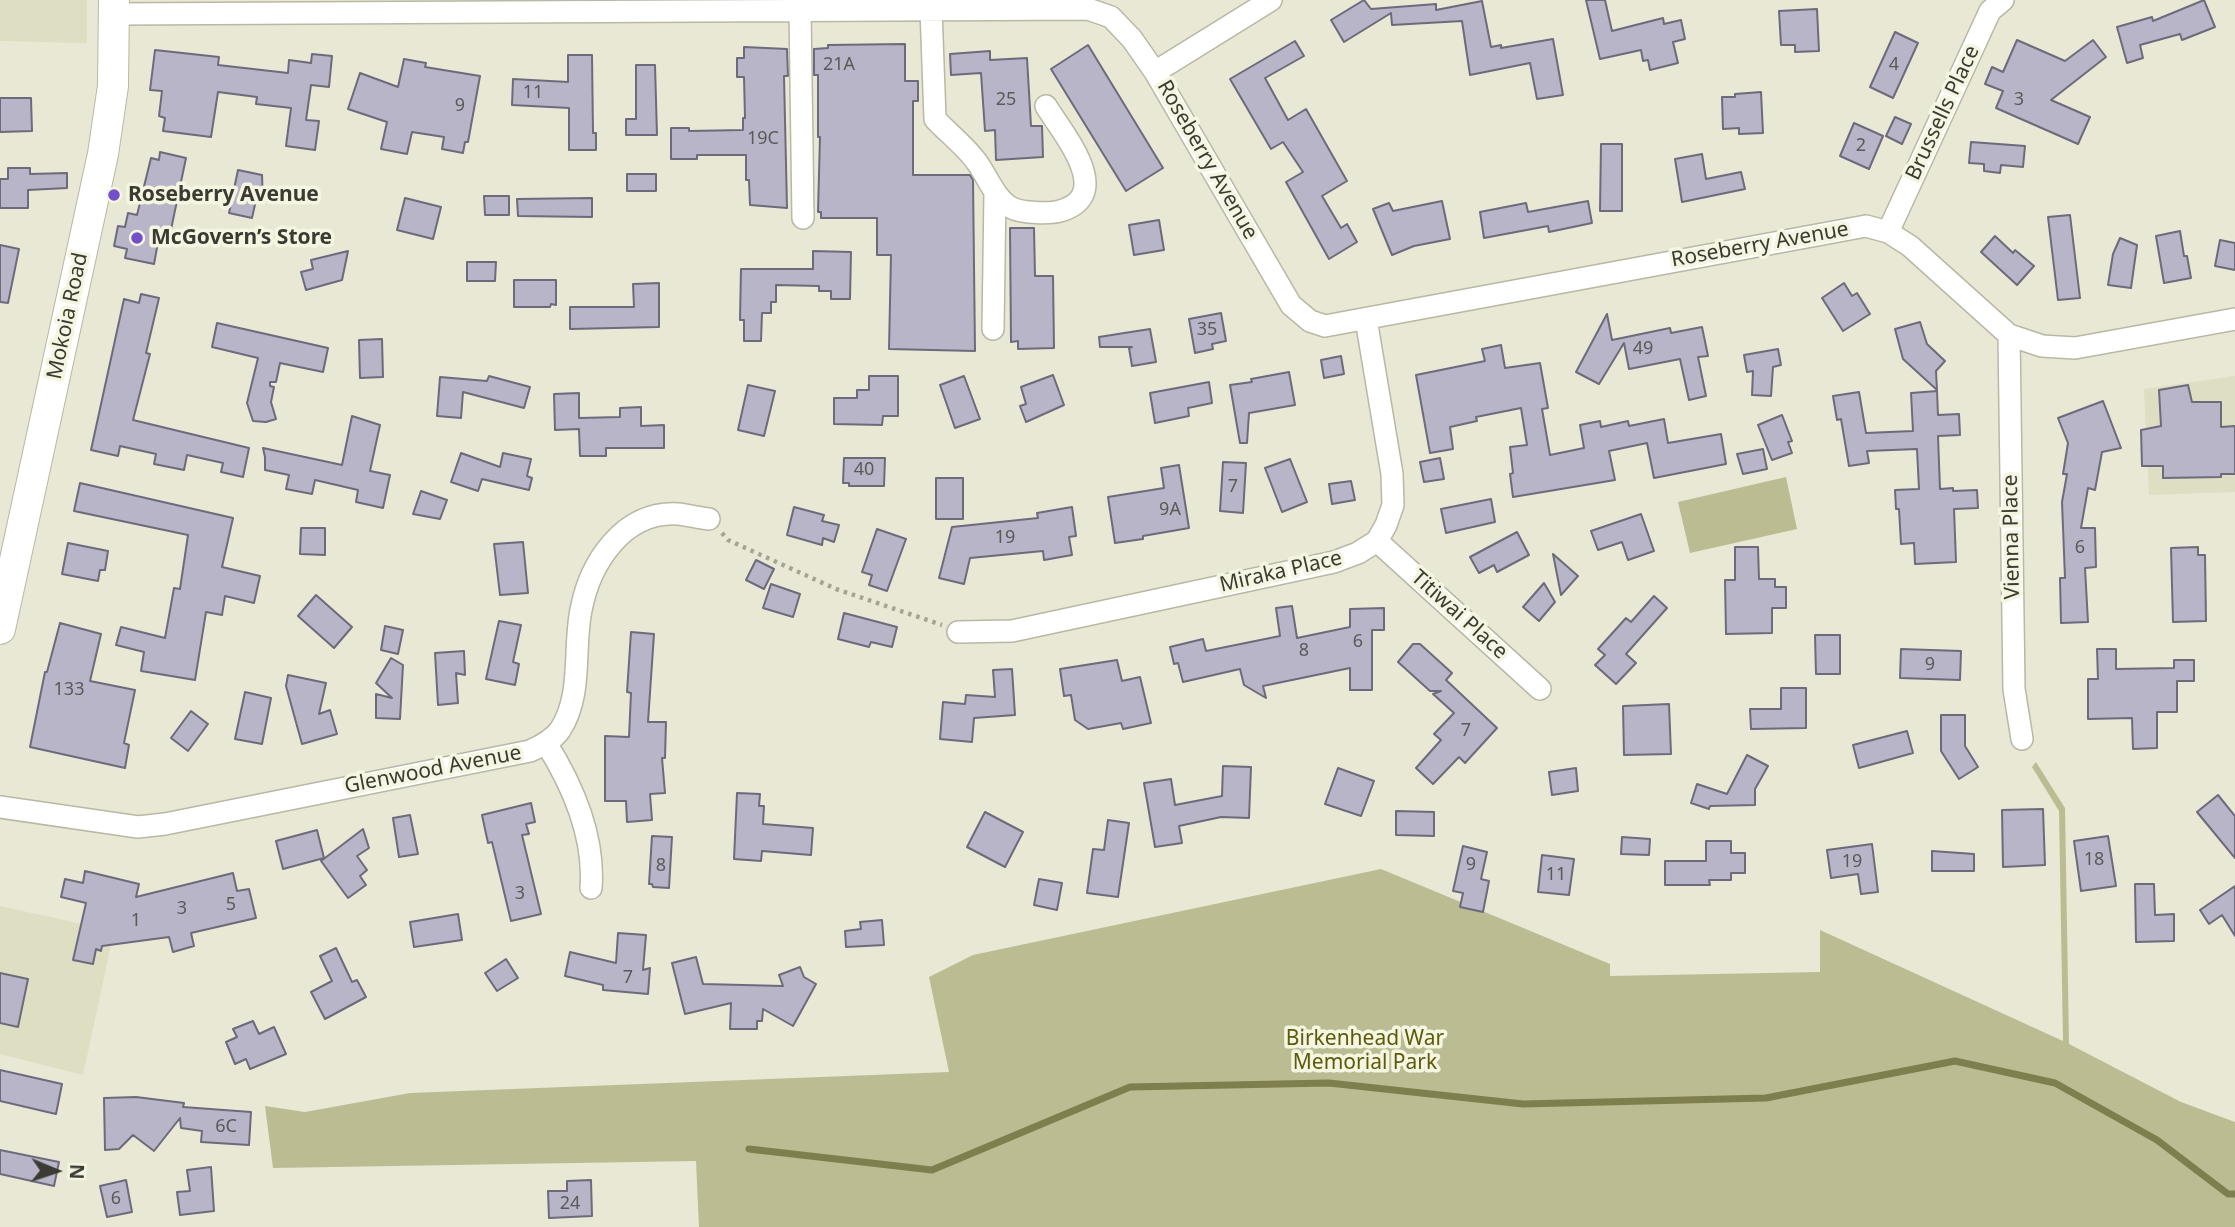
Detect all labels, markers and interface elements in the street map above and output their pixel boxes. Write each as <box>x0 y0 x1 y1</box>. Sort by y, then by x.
street label: Brussells Place <box>1901 42 1985 184</box>
house number: 21A <box>823 54 855 76</box>
house number: 4 <box>1889 54 1899 76</box>
street label: Roseberry Avenue <box>1151 76 1263 244</box>
house number: 11 <box>523 82 543 104</box>
house number: 25 <box>996 89 1016 111</box>
house number: 3 <box>2014 89 2024 111</box>
house number: 9 <box>455 95 465 117</box>
house number: 19C <box>747 128 779 150</box>
house number: 2 <box>1856 135 1866 157</box>
place label: Roseberry Avenue <box>128 182 319 208</box>
marker: Roseberry Avenue <box>106 187 122 203</box>
street label: Roseberry Avenue <box>1669 217 1851 273</box>
place label: McGovern’s Store <box>151 225 332 251</box>
marker: McGovern’s Store <box>129 230 145 246</box>
street label: Mokoia Road <box>42 250 94 382</box>
house number: 35 <box>1197 319 1217 341</box>
house number: 49 <box>1633 338 1653 360</box>
house number: 40 <box>854 459 874 481</box>
street label: Vienna Place <box>1998 474 2026 600</box>
house number: 7 <box>1228 476 1238 498</box>
house number: 9A <box>1159 499 1181 521</box>
house number: 19 <box>995 527 1015 549</box>
house number: 6 <box>2075 537 2085 559</box>
street label: Miraka Place <box>1217 546 1345 598</box>
street label: Titiwai Place <box>1406 565 1512 665</box>
house number: 6 <box>1353 631 1363 653</box>
house number: 8 <box>1299 640 1309 662</box>
house number: 9 <box>1925 654 1935 676</box>
house number: 133 <box>54 679 84 701</box>
house number: 7 <box>1461 720 1471 742</box>
street label: Glenwood Avenue <box>342 741 524 799</box>
house number: 18 <box>2084 849 2104 871</box>
house number: 19 <box>1842 851 1862 873</box>
house number: 9 <box>1466 854 1476 876</box>
house number: 8 <box>656 855 666 877</box>
house number: 11 <box>1546 864 1566 886</box>
house number: 3 <box>515 883 525 905</box>
house number: 5 <box>226 894 236 916</box>
house number: 3 <box>177 898 187 920</box>
house number: 1 <box>131 910 141 932</box>
house number: 7 <box>623 967 633 989</box>
park label: Birkenhead War Memorial Park <box>1286 1026 1444 1076</box>
house number: 6C <box>215 1116 237 1138</box>
north arrow <box>21 1136 91 1206</box>
text: N <box>64 1164 90 1180</box>
house number: 6 <box>111 1188 121 1210</box>
house number: 24 <box>560 1193 580 1215</box>

